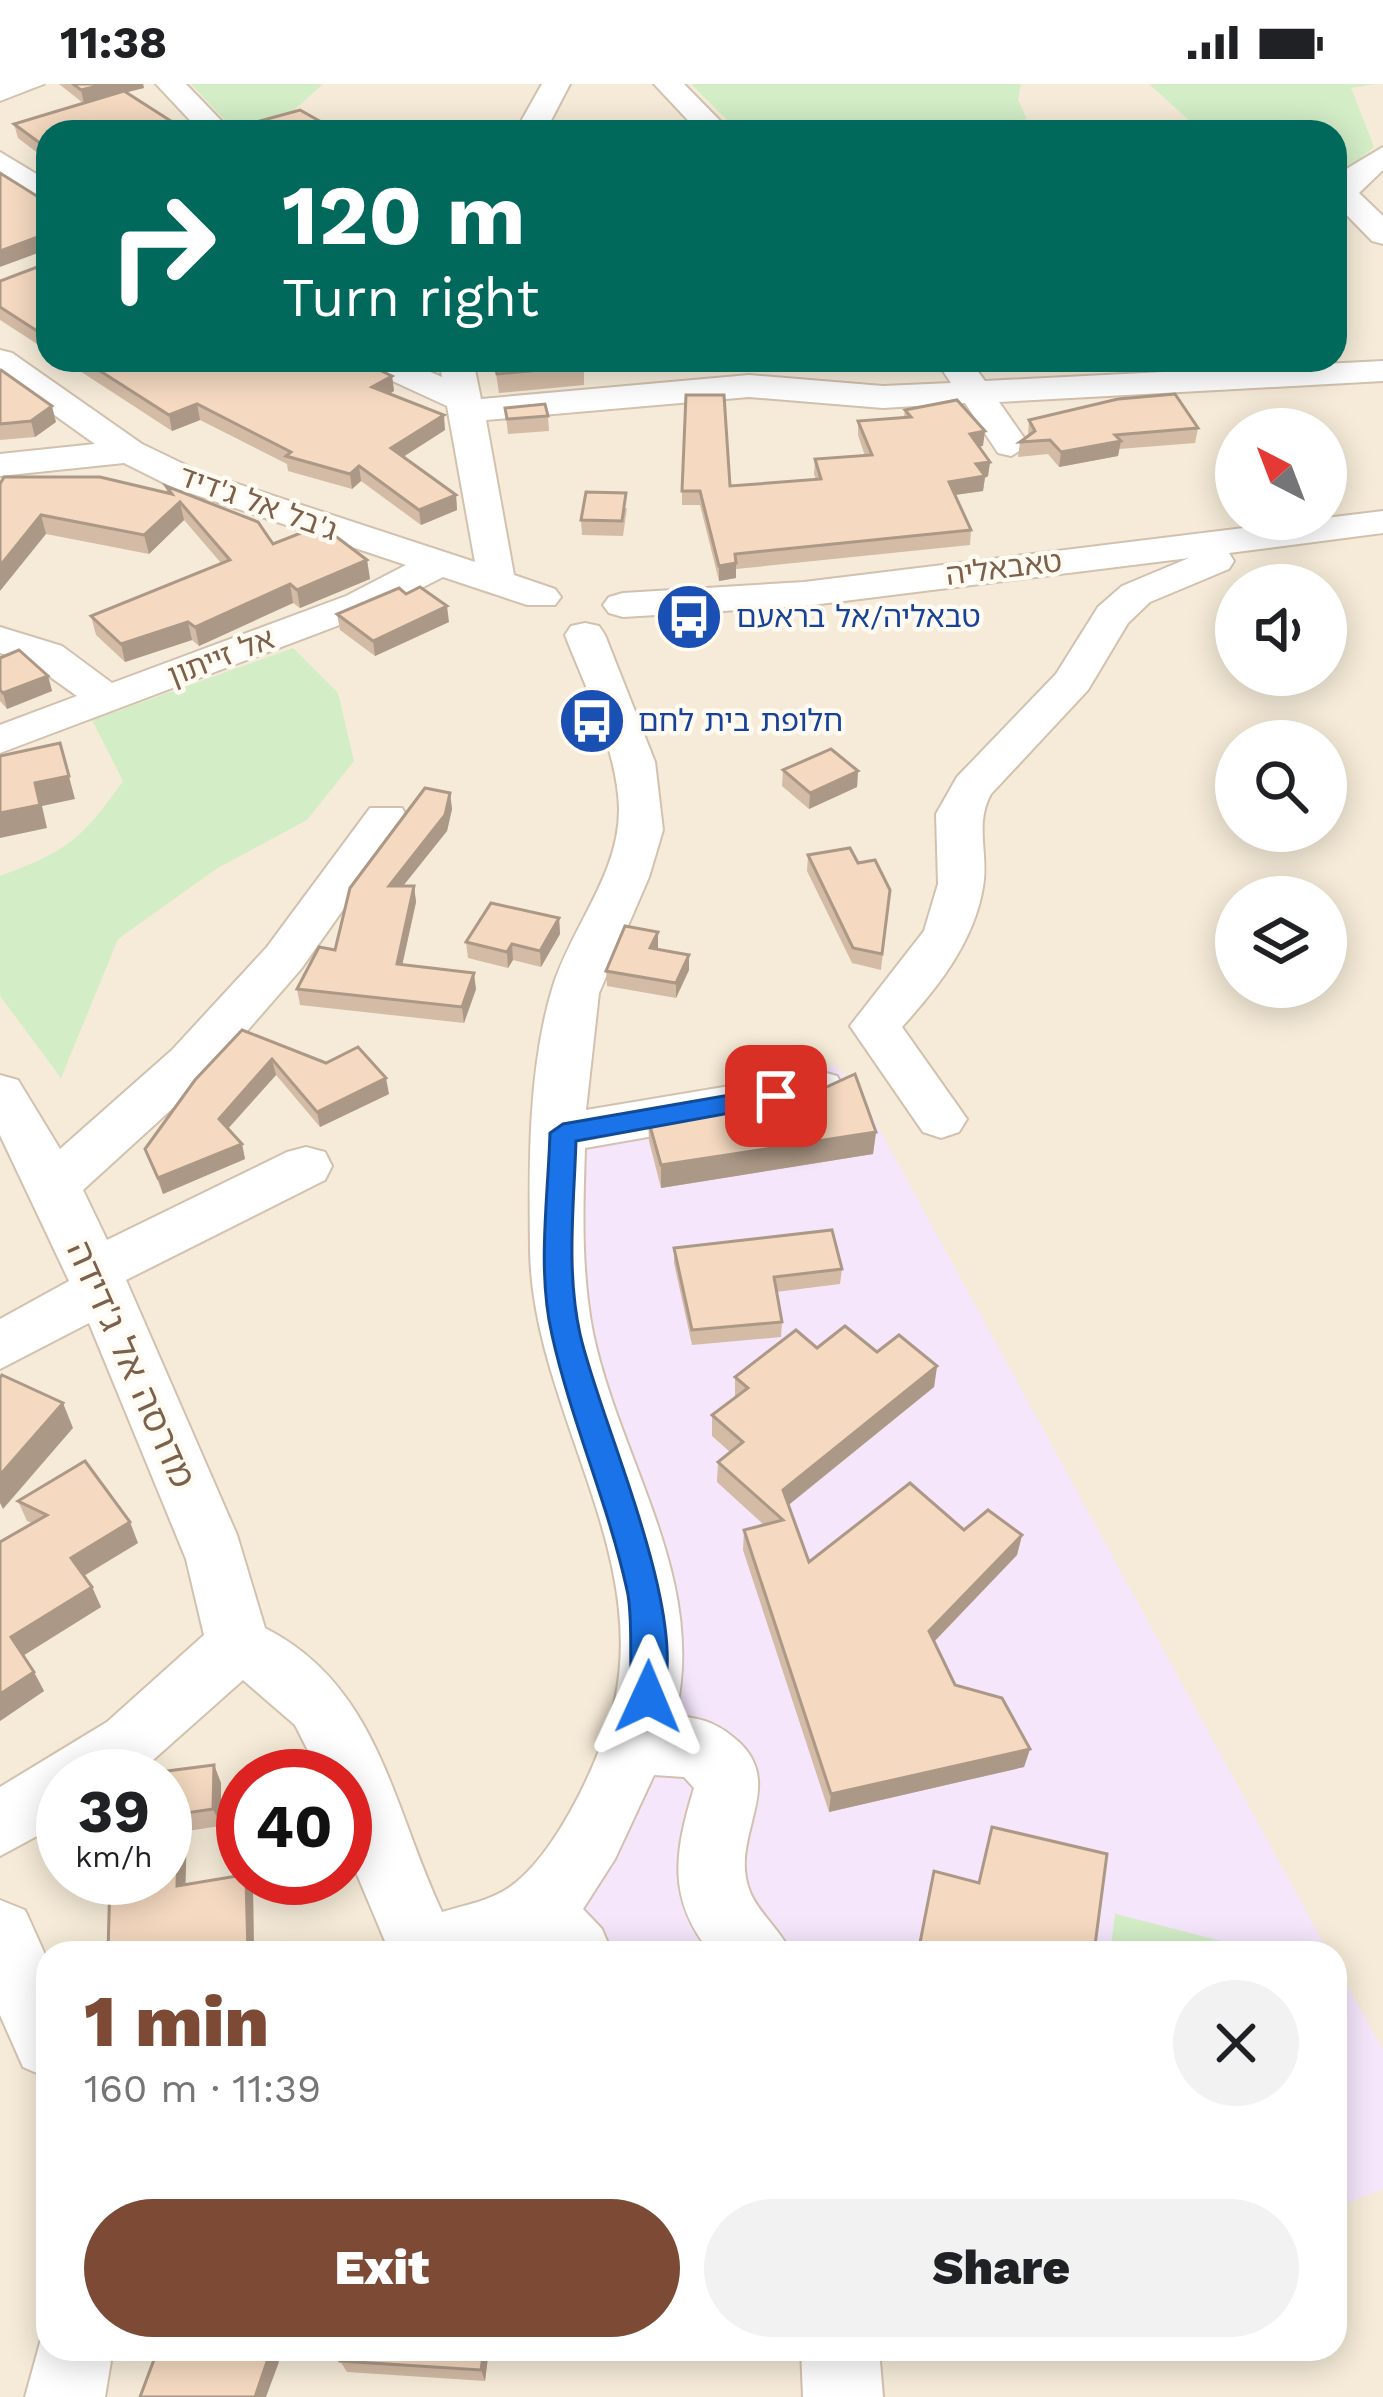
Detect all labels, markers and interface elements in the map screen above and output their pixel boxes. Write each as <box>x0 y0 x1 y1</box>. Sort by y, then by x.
text: 11:38 <box>60 16 167 69</box>
text: 120 m <box>282 166 525 264</box>
icon: right <box>84 168 240 324</box>
text: Turn right <box>282 266 539 329</box>
north arrow <box>1215 408 1347 540</box>
map controls <box>1215 408 1347 1008</box>
street label: ג'בל אל ג'דיד <box>174 458 342 547</box>
street label: טאבאליה <box>944 543 1064 592</box>
button: sound <box>1215 564 1347 696</box>
bus stop icon: טבאליה/אל בראעם <box>654 582 724 652</box>
place label: טבאליה/אל בראעם <box>736 599 981 634</box>
street label: אל זייתון <box>163 620 279 693</box>
bus stop icon: חלופת בית לחם <box>557 686 627 756</box>
place label: חלופת בית לחם <box>638 703 843 738</box>
button: search <box>1215 720 1347 852</box>
button: layers <box>1215 876 1347 1008</box>
pin <box>725 1045 827 1147</box>
icon: arrive <box>743 1063 809 1129</box>
street label: מדרסה אל ג'דידה <box>58 1235 204 1494</box>
position arrow <box>585 1634 711 1760</box>
speed limit sign: 40 <box>216 1749 372 1905</box>
text: 39 <box>78 1776 150 1847</box>
text: km/h <box>75 1839 153 1874</box>
text: 1 min <box>84 1979 269 2063</box>
button: close <box>1173 1980 1299 2106</box>
text: 160 m · 11:39 <box>84 2066 321 2111</box>
button: Exit <box>84 2199 680 2337</box>
button: Share <box>704 2199 1299 2337</box>

